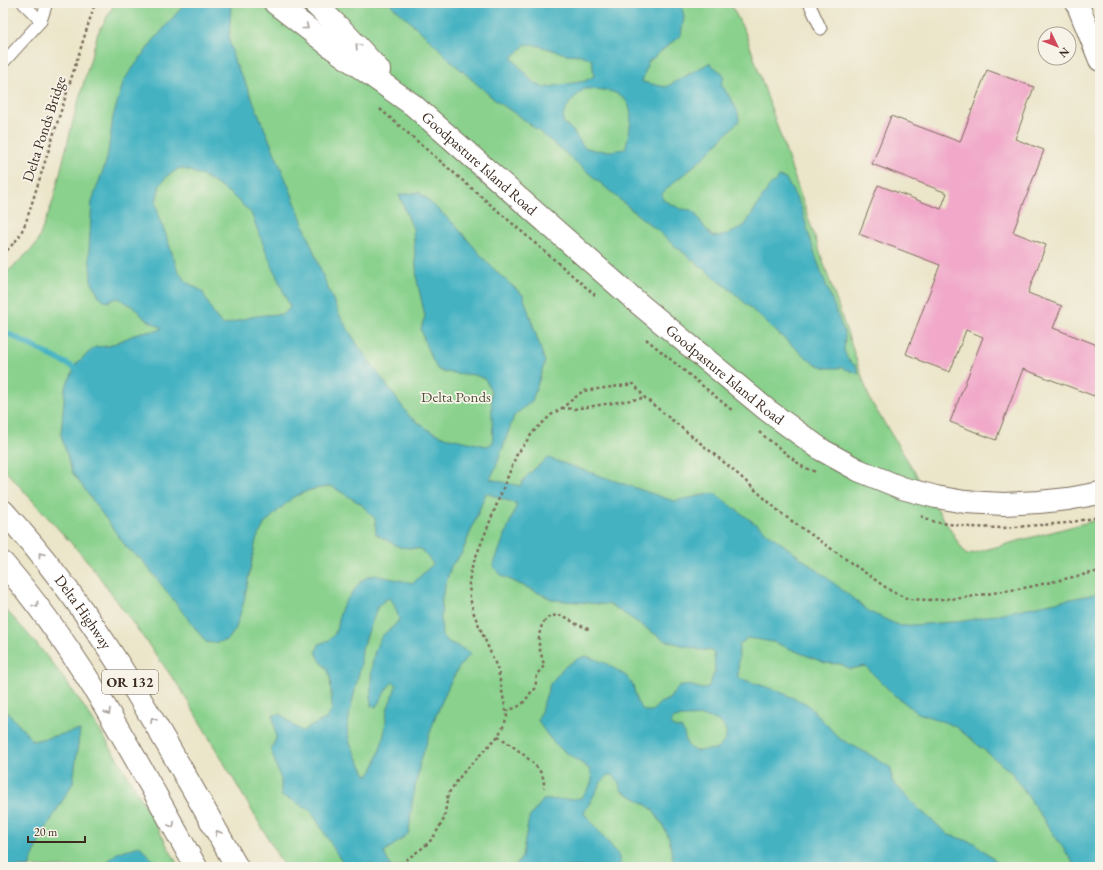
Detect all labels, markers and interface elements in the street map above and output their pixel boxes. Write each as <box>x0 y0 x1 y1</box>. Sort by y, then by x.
one-way arrow <box>302 22 309 29</box>
north arrow <box>1037 26 1077 66</box>
one-way arrow <box>355 43 362 51</box>
text: N <box>1056 45 1072 61</box>
street label: Delta Ponds Bridge <box>17 73 70 184</box>
street label: Goodpasture Island Road <box>418 107 542 219</box>
street label: Goodpasture Island Road <box>662 320 789 429</box>
park label: Delta Ponds <box>421 387 491 406</box>
one-way arrow <box>38 553 45 560</box>
street label: Delta Highway <box>51 571 117 653</box>
one-way arrow <box>31 600 38 607</box>
road number: OR 132 <box>102 670 158 694</box>
one-way arrow <box>104 708 111 715</box>
one-way arrow <box>151 717 158 724</box>
scale bar <box>28 818 85 844</box>
one-way arrow <box>168 821 175 828</box>
text: 20 m <box>34 824 58 840</box>
one-way arrow <box>215 830 222 837</box>

